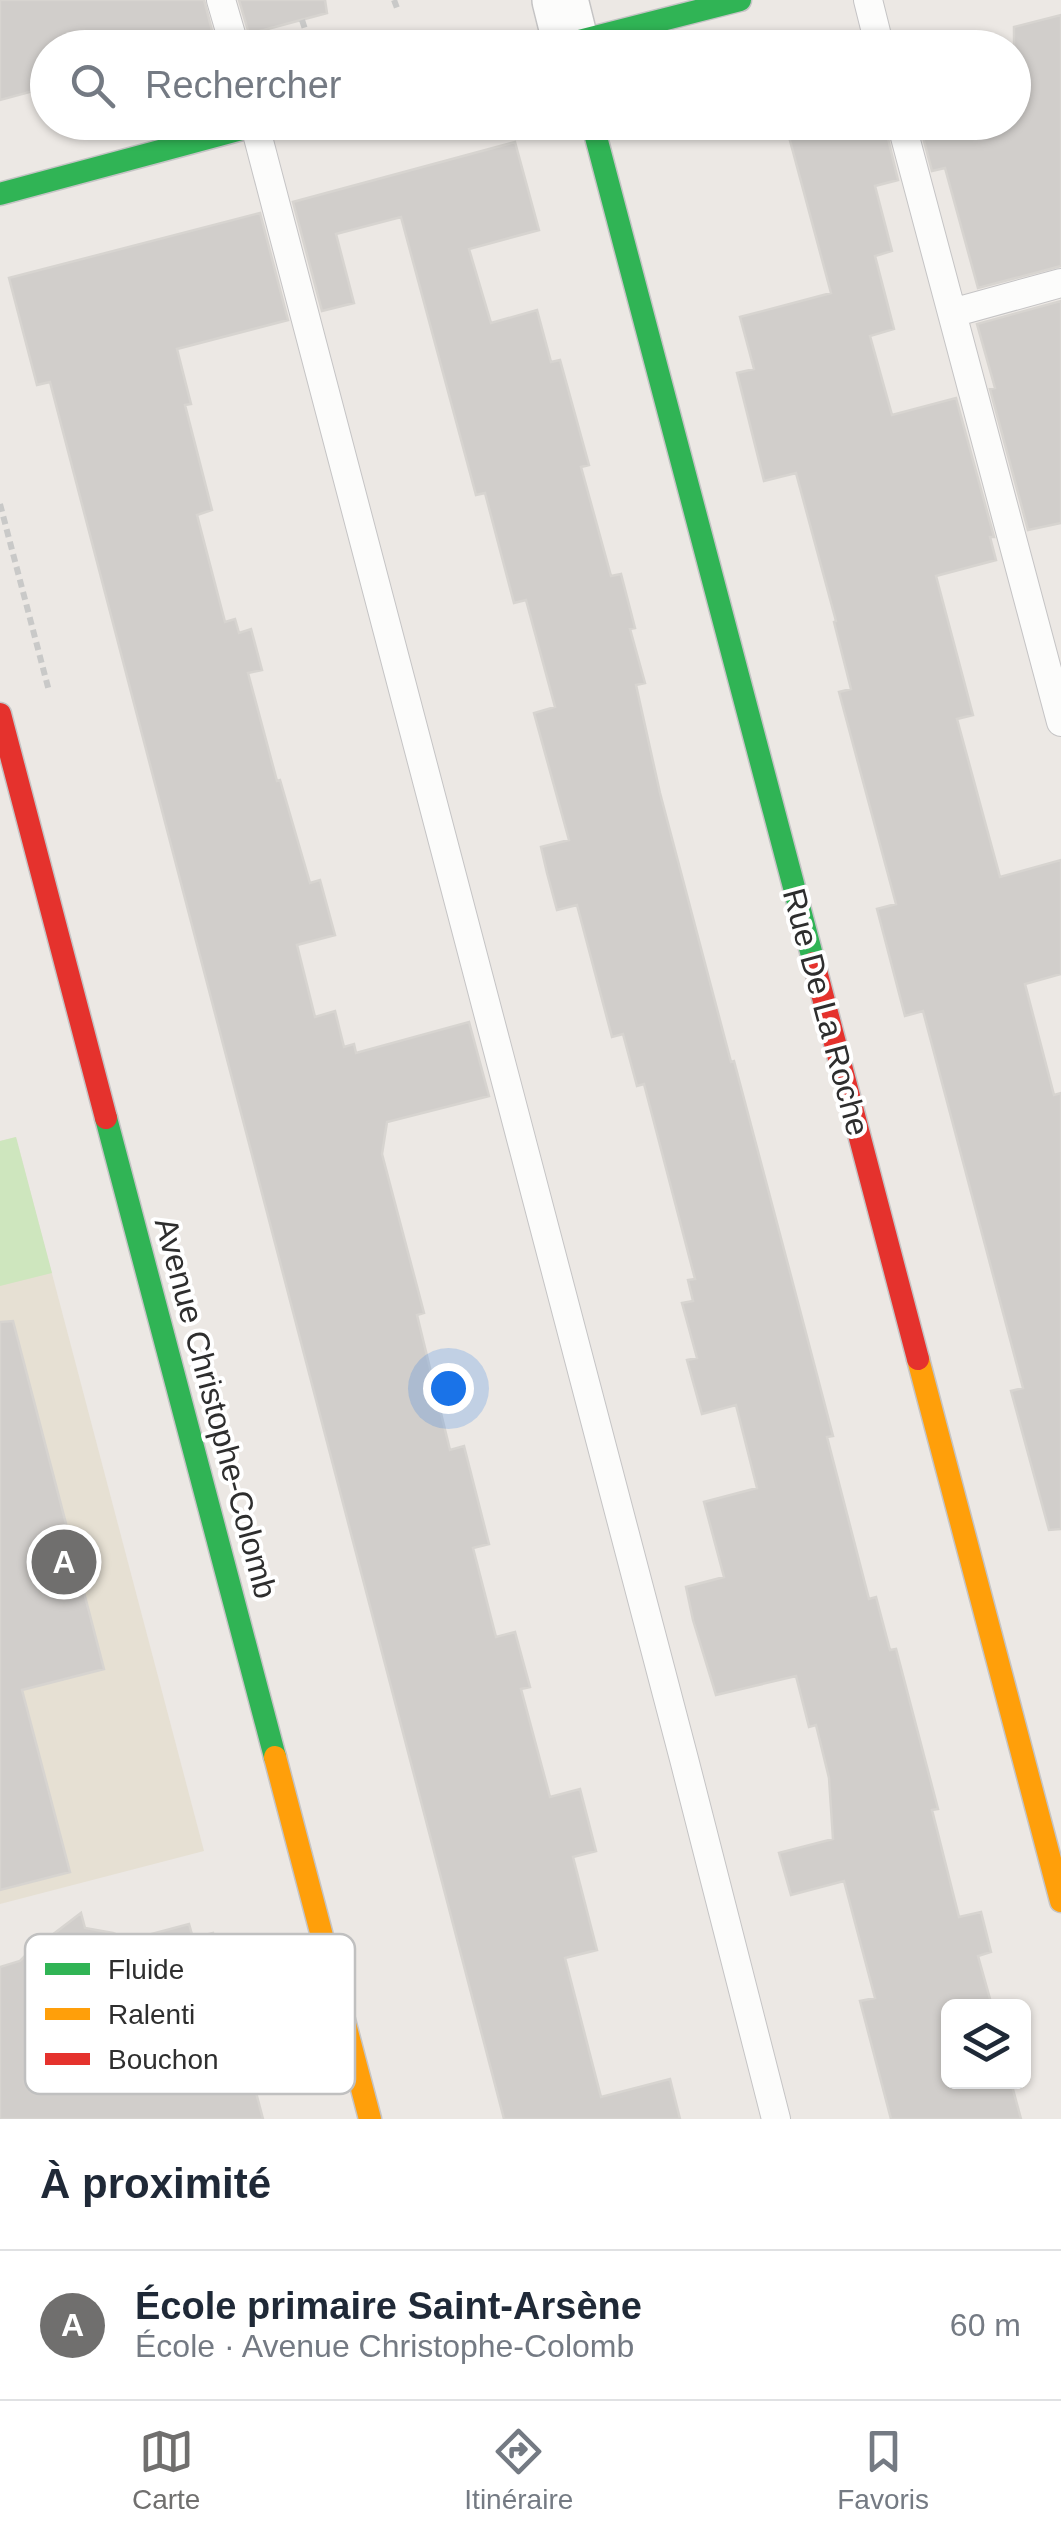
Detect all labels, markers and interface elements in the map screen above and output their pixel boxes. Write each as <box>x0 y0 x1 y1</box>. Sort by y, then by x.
search box <box>30 30 1031 140</box>
icon: search <box>65 58 120 113</box>
text: Rechercher <box>145 64 341 106</box>
street label: Rue De La Roche <box>776 884 876 1140</box>
street label: Avenue Christophe-Colomb <box>148 1214 284 1602</box>
your location <box>423 1363 474 1414</box>
pin: A <box>32 1524 96 1600</box>
legend <box>25 1934 355 2094</box>
text: Fluide <box>108 1954 184 1985</box>
text: Ralenti <box>108 1999 195 2030</box>
map controls <box>941 1999 1031 2089</box>
button: layers <box>941 1999 1031 2089</box>
text: Bouchon <box>108 2044 219 2075</box>
text: À proximité <box>40 2160 271 2207</box>
text: École primaire Saint-Arsène <box>135 2285 642 2327</box>
text: A <box>61 2307 84 2343</box>
text: 60 m <box>950 2307 1021 2343</box>
text: École · Avenue Christophe-Colomb <box>135 2328 634 2364</box>
tab: Carte <box>132 2424 200 2516</box>
tab: Itinéraire <box>464 2424 573 2516</box>
tab: Favoris <box>837 2424 929 2516</box>

